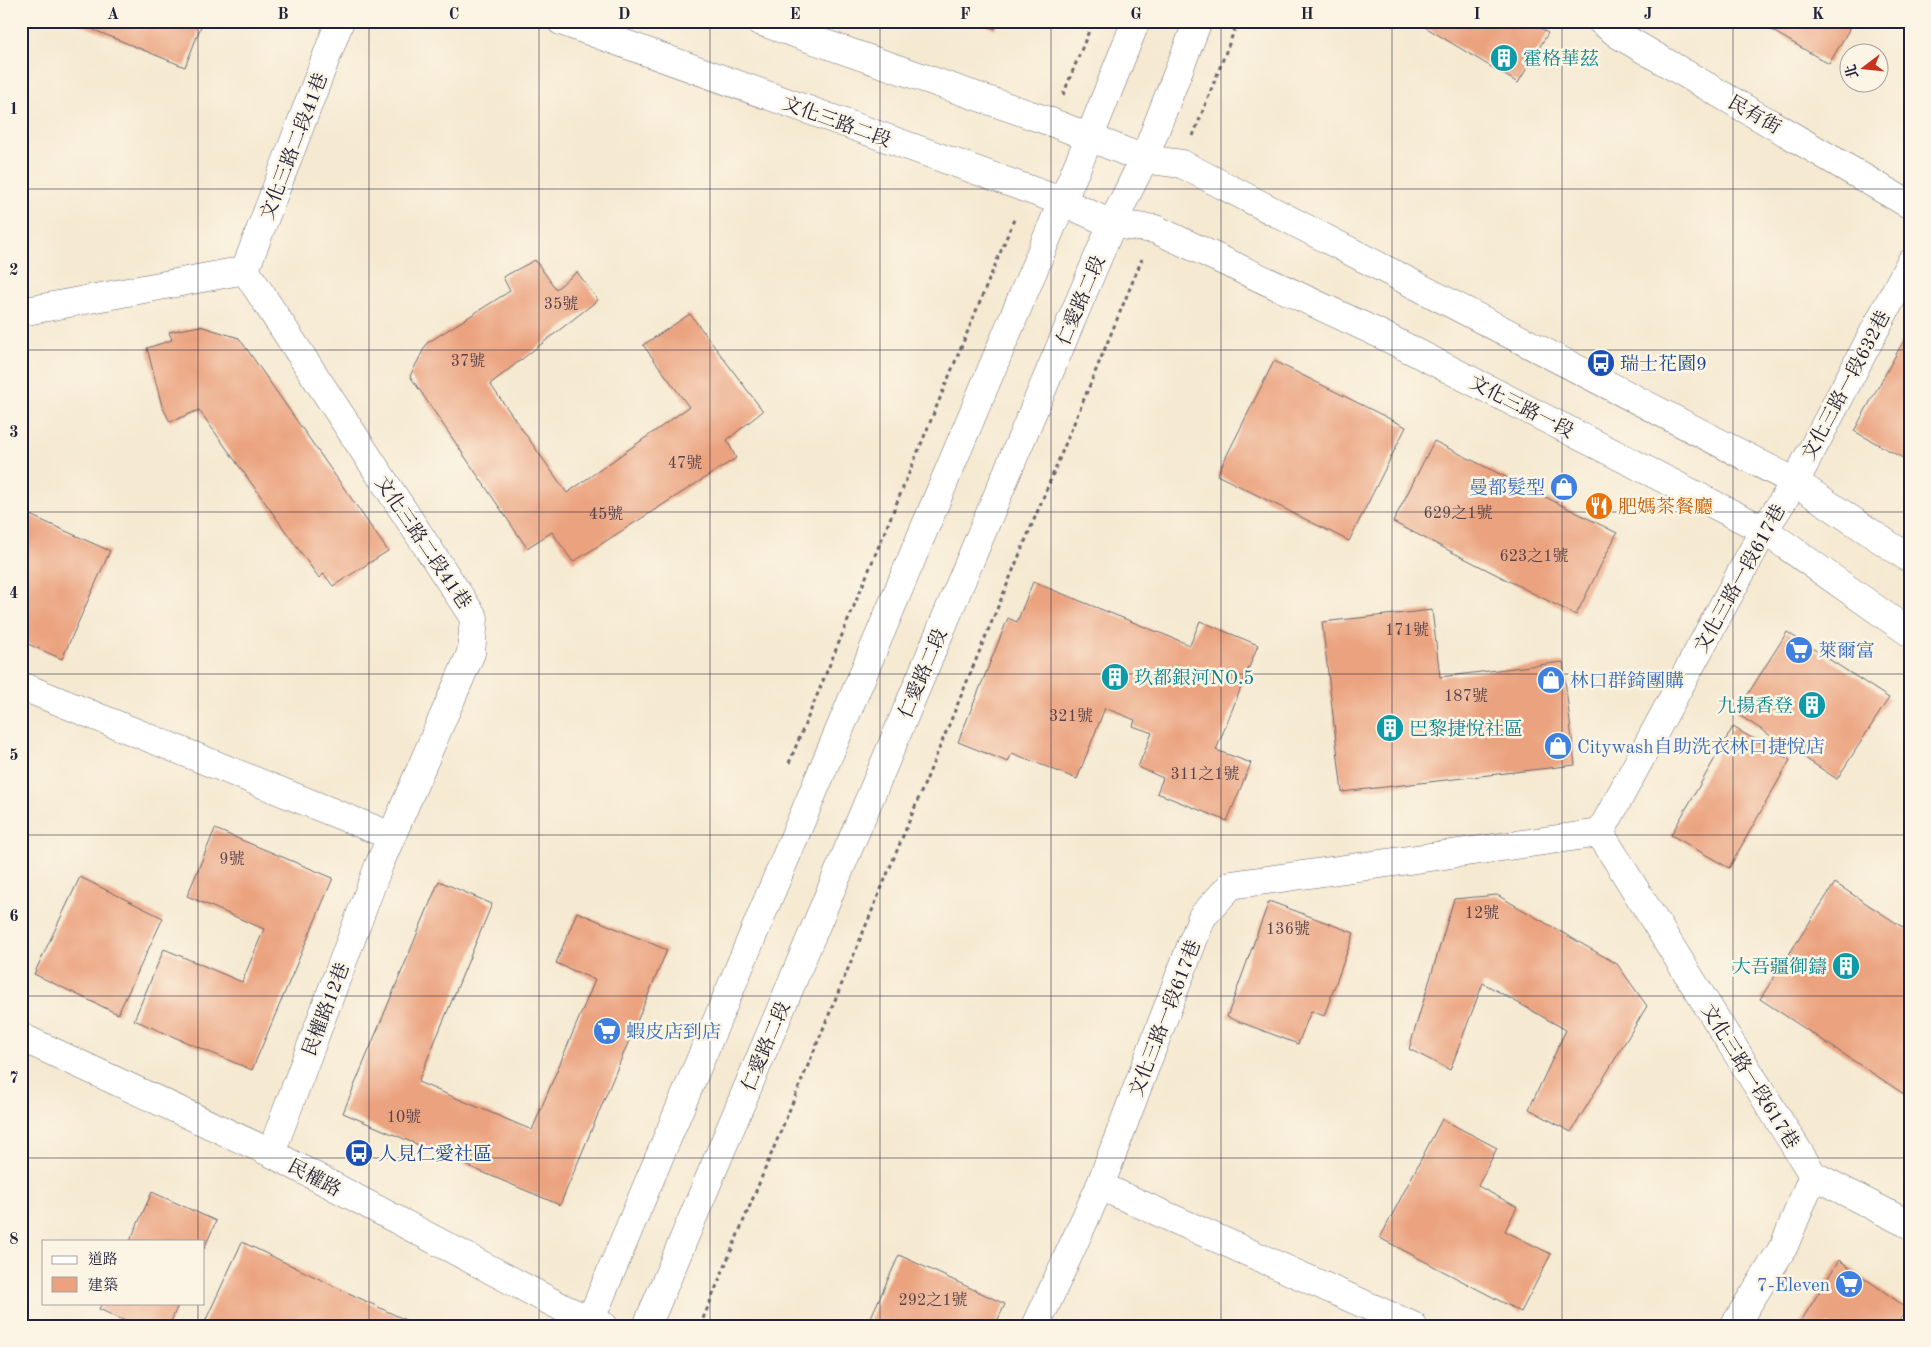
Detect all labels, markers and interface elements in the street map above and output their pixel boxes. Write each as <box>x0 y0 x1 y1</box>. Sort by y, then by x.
text: A <box>107 7 119 23</box>
text: B <box>277 7 289 23</box>
text: C <box>449 7 459 23</box>
text: D <box>618 7 630 23</box>
text: E <box>789 7 801 23</box>
text: F <box>960 7 971 23</box>
text: G <box>1130 7 1142 23</box>
text: H <box>1300 7 1314 23</box>
text: I <box>1473 7 1481 23</box>
text: J <box>1644 7 1653 23</box>
text: K <box>1812 7 1824 23</box>
north arrow <box>1838 42 1888 92</box>
building icon: 霍格華茲 <box>1489 43 1519 73</box>
place label: 霍格華茲 <box>1523 49 1599 70</box>
text: 北 <box>1843 63 1861 80</box>
street label: 文化三路二段41巷 <box>257 70 332 223</box>
street label: 民有街 <box>1724 92 1784 139</box>
street label: 文化三路二段 <box>779 93 894 152</box>
text: 1 <box>9 102 19 118</box>
street label: 仁愛路二段 <box>1053 253 1110 348</box>
text: 2 <box>9 263 19 279</box>
house number: 35號 <box>544 295 578 313</box>
street label: 文化三路一段632巷 <box>1798 307 1895 464</box>
bus stop icon: 瑞士花園9 <box>1586 348 1616 378</box>
house number: 37號 <box>451 352 485 370</box>
place label: 瑞士花園9 <box>1620 354 1707 375</box>
street label: 文化三路一段 <box>1466 372 1577 443</box>
text: 3 <box>9 425 19 441</box>
house number: 47號 <box>668 454 702 472</box>
shop icon: 曼都髮型 <box>1549 472 1579 502</box>
street label: 文化三路二段41巷 <box>371 473 475 613</box>
place label: 曼都髮型 <box>1469 477 1545 499</box>
restaurant icon: 肥媽茶餐廳 <box>1584 491 1614 521</box>
place label: 肥媽茶餐廳 <box>1618 496 1713 518</box>
street label: 文化三路一段617巷 <box>1691 501 1790 656</box>
house number: 629之1號 <box>1423 504 1493 522</box>
house number: 45號 <box>589 505 623 523</box>
house number: 623之1號 <box>1499 547 1569 565</box>
text: 4 <box>9 586 19 602</box>
house number: 171號 <box>1385 621 1429 639</box>
street label: 仁愛路二段 <box>895 626 952 721</box>
supermarket icon: 萊爾富 <box>1784 635 1814 665</box>
place label: 萊爾富 <box>1818 640 1875 662</box>
building icon: 玖都銀河NO.5 <box>1100 662 1130 692</box>
shop icon: 林口群錡團購 <box>1536 665 1566 695</box>
place label: 玖都銀河NO.5 <box>1134 668 1254 689</box>
place label: 林口群錡團購 <box>1570 670 1684 692</box>
house number: 187號 <box>1444 687 1488 705</box>
building icon: 九揚香登 <box>1797 690 1827 720</box>
place label: 九揚香登 <box>1717 696 1793 717</box>
house number: 321號 <box>1049 707 1093 725</box>
building icon: 巴黎捷悅社區 <box>1375 713 1405 743</box>
place label: 巴黎捷悅社區 <box>1409 719 1523 740</box>
shop icon: Citywash自助洗衣林口捷悅店 <box>1543 731 1573 761</box>
place label: Citywash自助洗衣林口捷悅店 <box>1577 737 1825 758</box>
text: 5 <box>9 748 19 764</box>
house number: 311之1號 <box>1170 765 1240 783</box>
house number: 9號 <box>219 850 245 868</box>
house number: 12號 <box>1465 904 1499 922</box>
text: 6 <box>9 909 19 925</box>
house number: 136號 <box>1266 920 1310 938</box>
street label: 文化三路一段617巷 <box>1126 937 1205 1100</box>
building icon: 大吾疆御鑄 <box>1831 951 1861 981</box>
place label: 大吾疆御鑄 <box>1732 956 1827 978</box>
street label: 民權路12巷 <box>299 960 354 1059</box>
street label: 仁愛路二段 <box>738 999 795 1094</box>
street label: 文化三路一段617巷 <box>1697 1001 1803 1153</box>
supermarket icon: 蝦皮店到店 <box>592 1016 622 1046</box>
place label: 蝦皮店到店 <box>626 1022 721 1043</box>
text: 7 <box>9 1071 19 1087</box>
house number: 10號 <box>387 1108 421 1126</box>
bus stop icon: 人見仁愛社區 <box>344 1138 374 1168</box>
place label: 人見仁愛社區 <box>378 1144 492 1165</box>
street label: 民權路 <box>284 1156 344 1201</box>
text: 8 <box>9 1232 19 1248</box>
legend <box>42 1240 205 1304</box>
text: 道路 <box>88 1251 118 1268</box>
supermarket icon: 7-Eleven <box>1834 1269 1864 1299</box>
text: 建築 <box>88 1277 118 1294</box>
place label: 7-Eleven <box>1757 1277 1830 1296</box>
house number: 292之1號 <box>898 1291 968 1309</box>

